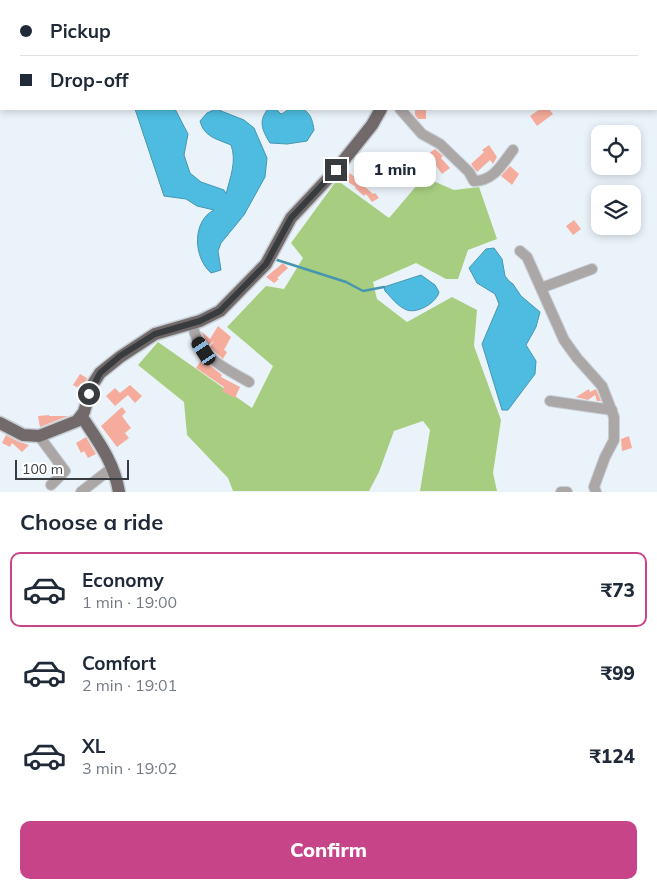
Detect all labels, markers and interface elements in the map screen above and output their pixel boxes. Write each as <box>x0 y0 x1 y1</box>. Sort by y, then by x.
text: Pickup <box>50 19 111 43</box>
text: Drop-off <box>50 68 128 92</box>
map controls <box>591 125 641 235</box>
button: locate <box>591 125 641 175</box>
callout: 1 min <box>354 152 436 188</box>
route end <box>325 159 347 181</box>
text: 1 min <box>374 159 416 179</box>
button: layers <box>591 185 641 235</box>
car <box>189 334 218 368</box>
route start <box>78 383 100 405</box>
scale bar <box>15 457 129 480</box>
text: 100 m <box>22 460 63 478</box>
text: Choose a ride <box>20 508 163 536</box>
icon: car <box>22 567 67 612</box>
text: Economy <box>82 568 164 592</box>
text: ₹73 <box>601 578 635 602</box>
text: 1 min · 19:00 <box>82 592 177 612</box>
icon: car <box>22 650 67 695</box>
text: Comfort <box>82 651 156 675</box>
text: ₹99 <box>601 661 635 685</box>
text: 2 min · 19:01 <box>82 675 177 695</box>
icon: car <box>22 733 67 778</box>
text: XL <box>82 734 105 758</box>
text: ₹124 <box>589 744 635 768</box>
text: 3 min · 19:02 <box>82 758 177 778</box>
button: Confirm <box>20 821 637 879</box>

